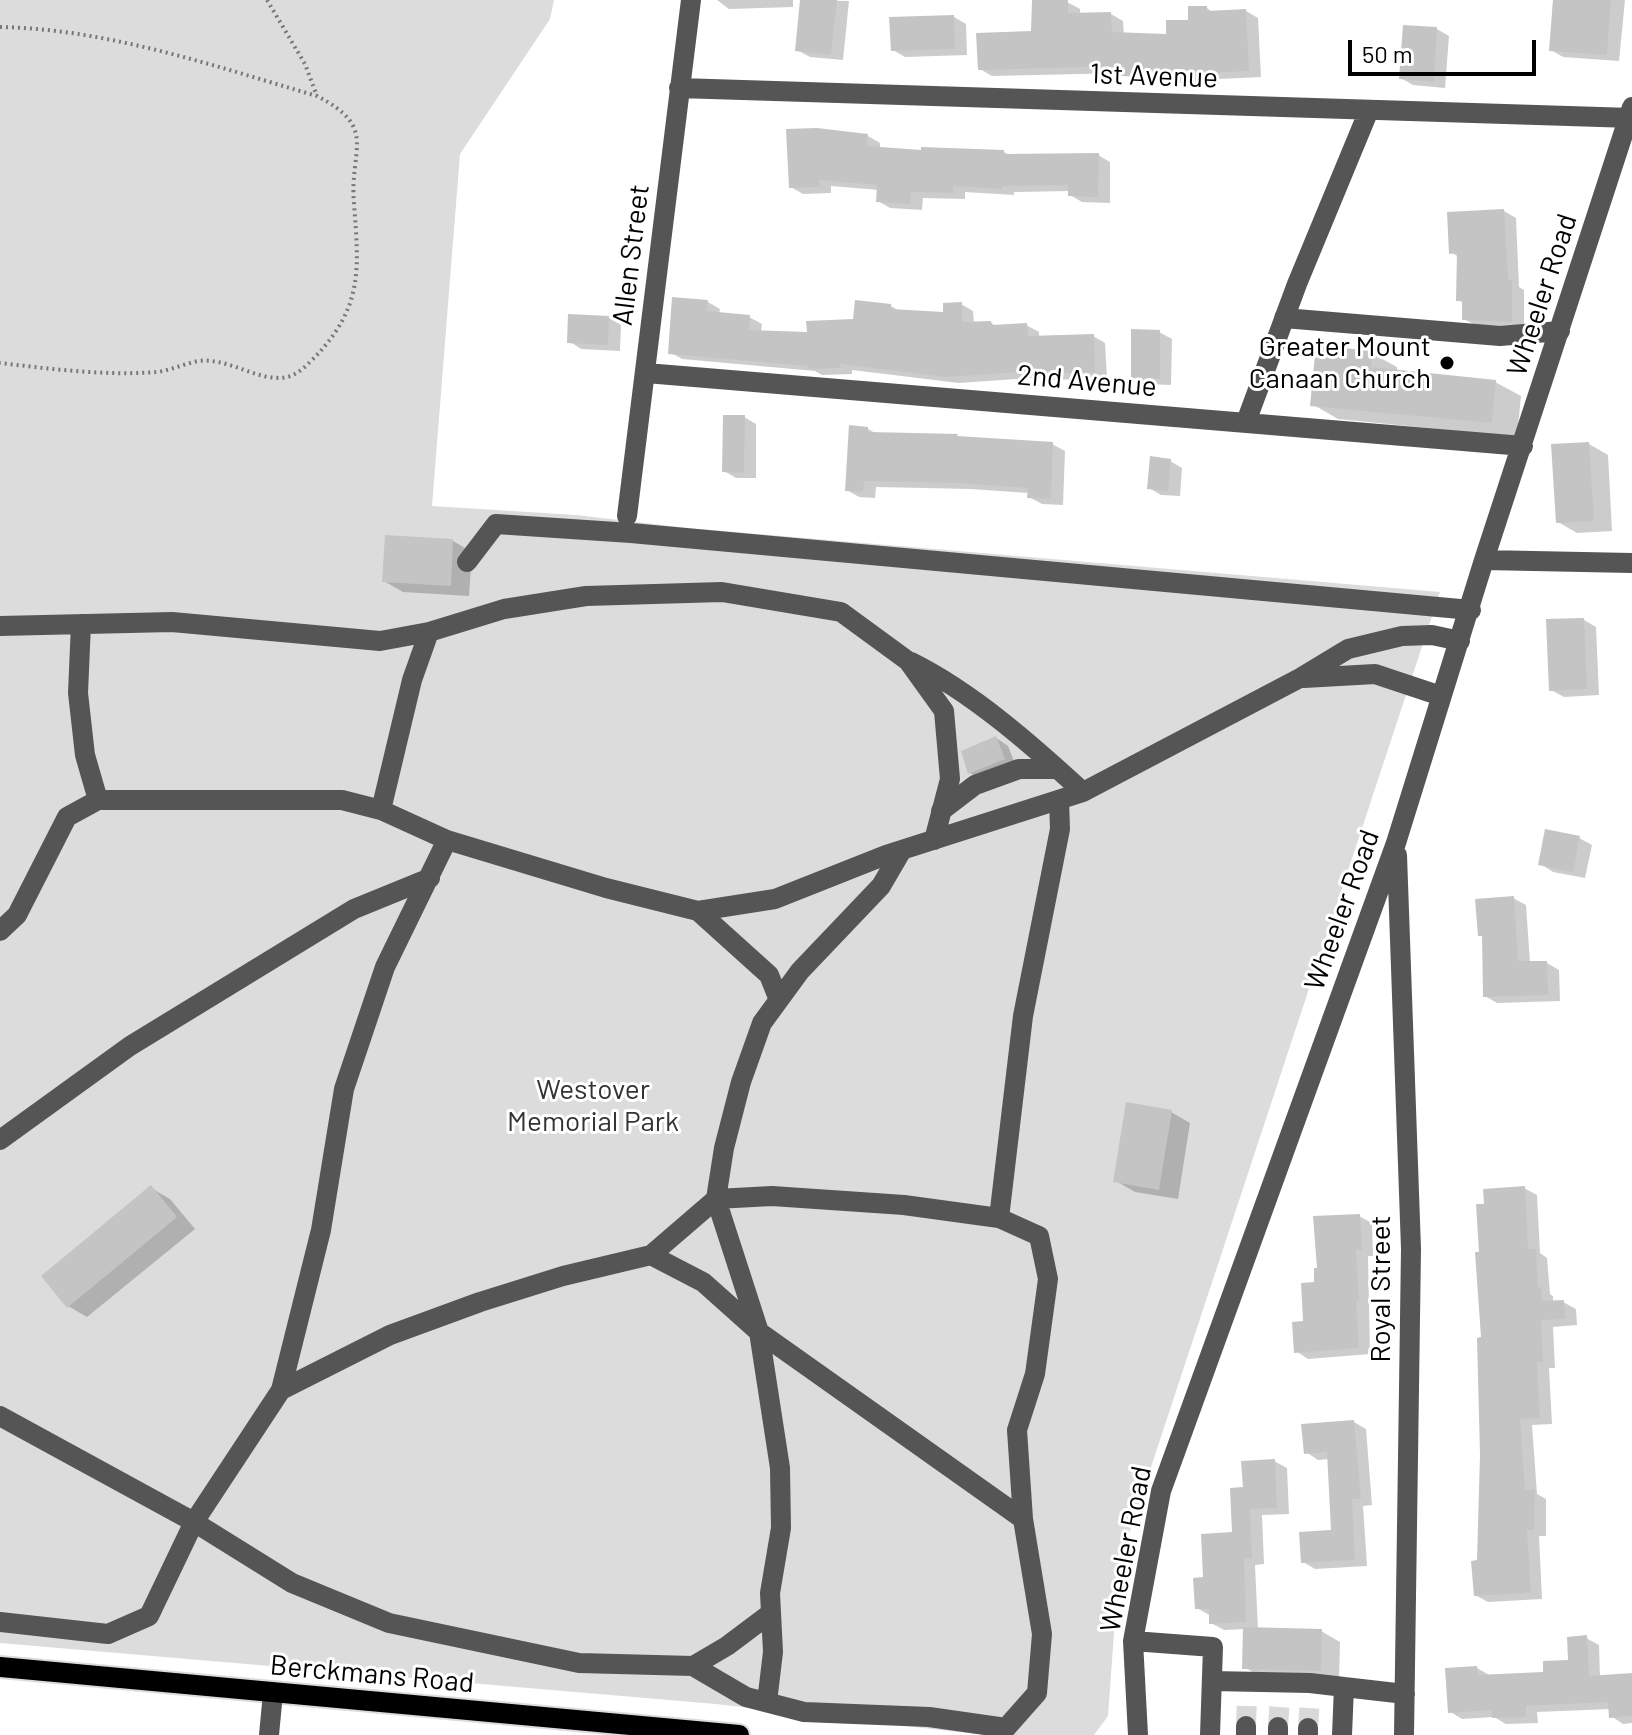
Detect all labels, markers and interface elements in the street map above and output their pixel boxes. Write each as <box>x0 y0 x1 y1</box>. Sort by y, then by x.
scale bar <box>1352 24 1540 74</box>
text: 50 m <box>1362 39 1413 68</box>
street label: 1st Avenue <box>1089 57 1219 95</box>
street label: Allen Street <box>606 183 656 327</box>
street label: Wheeler Road <box>1500 210 1584 380</box>
place label: Greater Mount Canaan Church <box>1249 330 1431 396</box>
marker: Greater Mount Canaan Church <box>1438 354 1456 372</box>
street label: 2nd Avenue <box>1016 358 1158 404</box>
street label: Wheeler Road <box>1297 825 1387 995</box>
park label: Westover Memorial Park <box>507 1073 679 1139</box>
street label: Royal Street <box>1364 1215 1398 1363</box>
street label: Wheeler Road <box>1093 1463 1159 1635</box>
street label: Berckmans Road <box>269 1648 475 1700</box>

